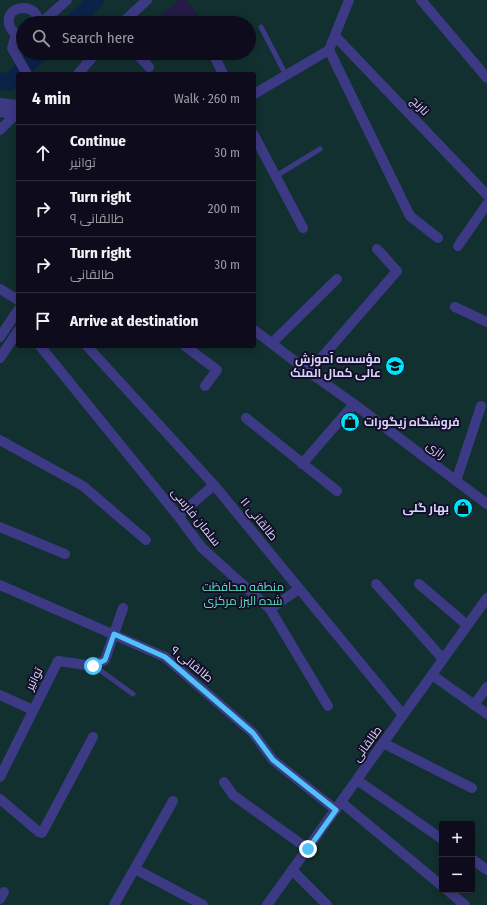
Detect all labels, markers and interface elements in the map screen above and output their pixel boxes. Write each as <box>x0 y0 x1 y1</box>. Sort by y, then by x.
search box <box>16 16 256 60</box>
icon: search <box>30 27 52 49</box>
text: Search here <box>62 29 134 47</box>
text: 4 min <box>32 88 71 109</box>
text: Walk · 260 m <box>174 91 240 106</box>
street label: نارنج <box>407 94 432 119</box>
text: Continue <box>70 132 126 150</box>
icon: ahead <box>32 142 54 164</box>
text: 30 m <box>214 145 240 160</box>
text: توانیر <box>70 155 96 170</box>
text: Turn right <box>70 188 131 206</box>
icon: right <box>32 198 54 220</box>
text: 200 m <box>208 201 240 216</box>
text: طالقانی ۹ <box>70 211 124 226</box>
text: Turn right <box>70 244 131 262</box>
icon: right <box>32 254 54 276</box>
text: 30 m <box>214 257 240 272</box>
text: طالقانی <box>70 267 114 282</box>
icon: arrive <box>32 310 54 332</box>
text: Arrive at destination <box>70 312 198 330</box>
place label: مؤسسه آموزش عالی کمال الملک <box>290 352 381 381</box>
school or university icon: مؤسسه آموزش عالی کمال الملک <box>384 355 406 377</box>
shop icon: فروشگاه زیگورات <box>339 411 361 433</box>
place label: فروشگاه زیگورات <box>364 415 460 430</box>
street label: رازی <box>424 438 448 462</box>
street label: سلمان فارسی <box>168 485 224 549</box>
street label: طالقانی ۱۱ <box>238 495 281 543</box>
shop icon: بهار گلی <box>452 497 474 519</box>
place label: بهار گلی <box>402 501 449 516</box>
park label: منطقه محافظت شده البرز مرکزی <box>202 580 284 608</box>
street label: طالقانی ۹ <box>168 643 216 685</box>
route start <box>84 657 102 675</box>
street label: توانیر <box>22 665 46 694</box>
street label: طالقانی <box>349 723 385 765</box>
map controls <box>439 821 475 893</box>
button: + <box>439 821 475 857</box>
route end <box>299 840 317 858</box>
button: − <box>439 857 475 893</box>

